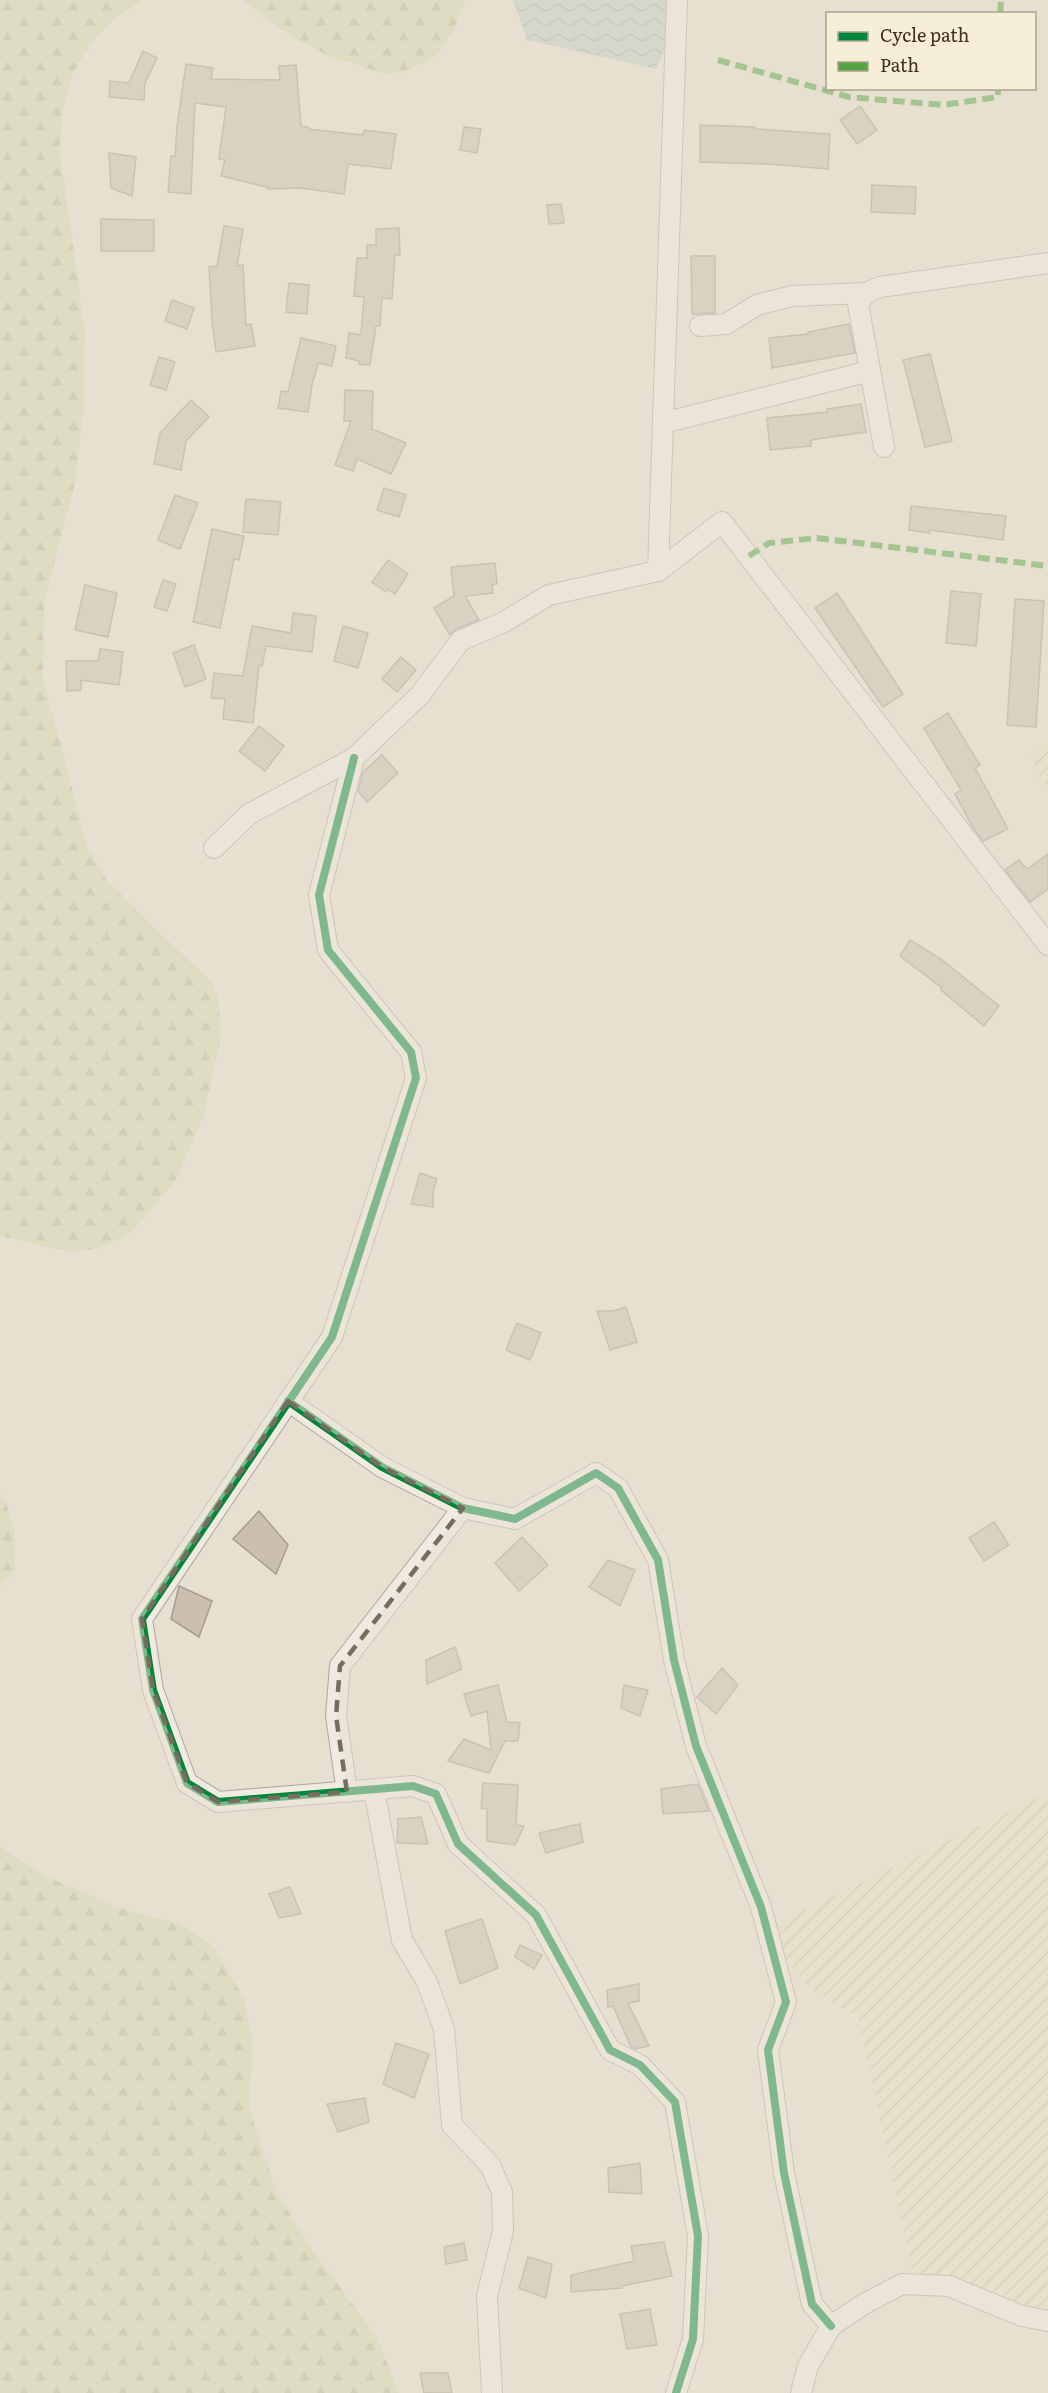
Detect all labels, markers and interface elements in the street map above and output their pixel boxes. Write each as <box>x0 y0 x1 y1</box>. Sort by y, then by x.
legend <box>826 12 1036 90</box>
text: Cycle path <box>880 21 969 48</box>
text: Path <box>880 51 919 78</box>

